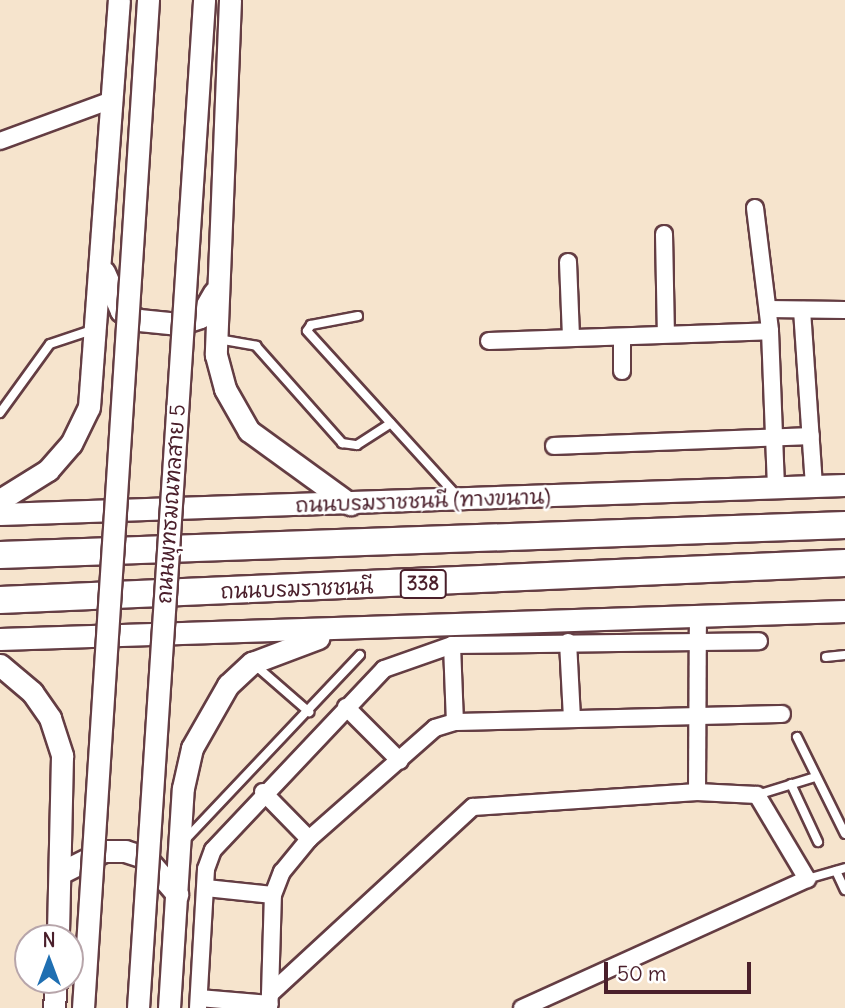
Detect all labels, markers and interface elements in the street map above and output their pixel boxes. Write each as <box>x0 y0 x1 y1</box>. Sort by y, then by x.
street label: ถนนพุทธมณฑลสาย 5 <box>151 403 191 605</box>
street label: ถนนบรมราชชนนี (ทางขนาน) <box>295 484 551 518</box>
road number: 338 <box>398 568 448 600</box>
street label: ถนนบรมราชชนนี <box>220 574 374 604</box>
north arrow <box>14 924 84 994</box>
text: N <box>42 928 56 952</box>
scale bar <box>607 948 754 992</box>
text: 50 m <box>617 960 666 987</box>

